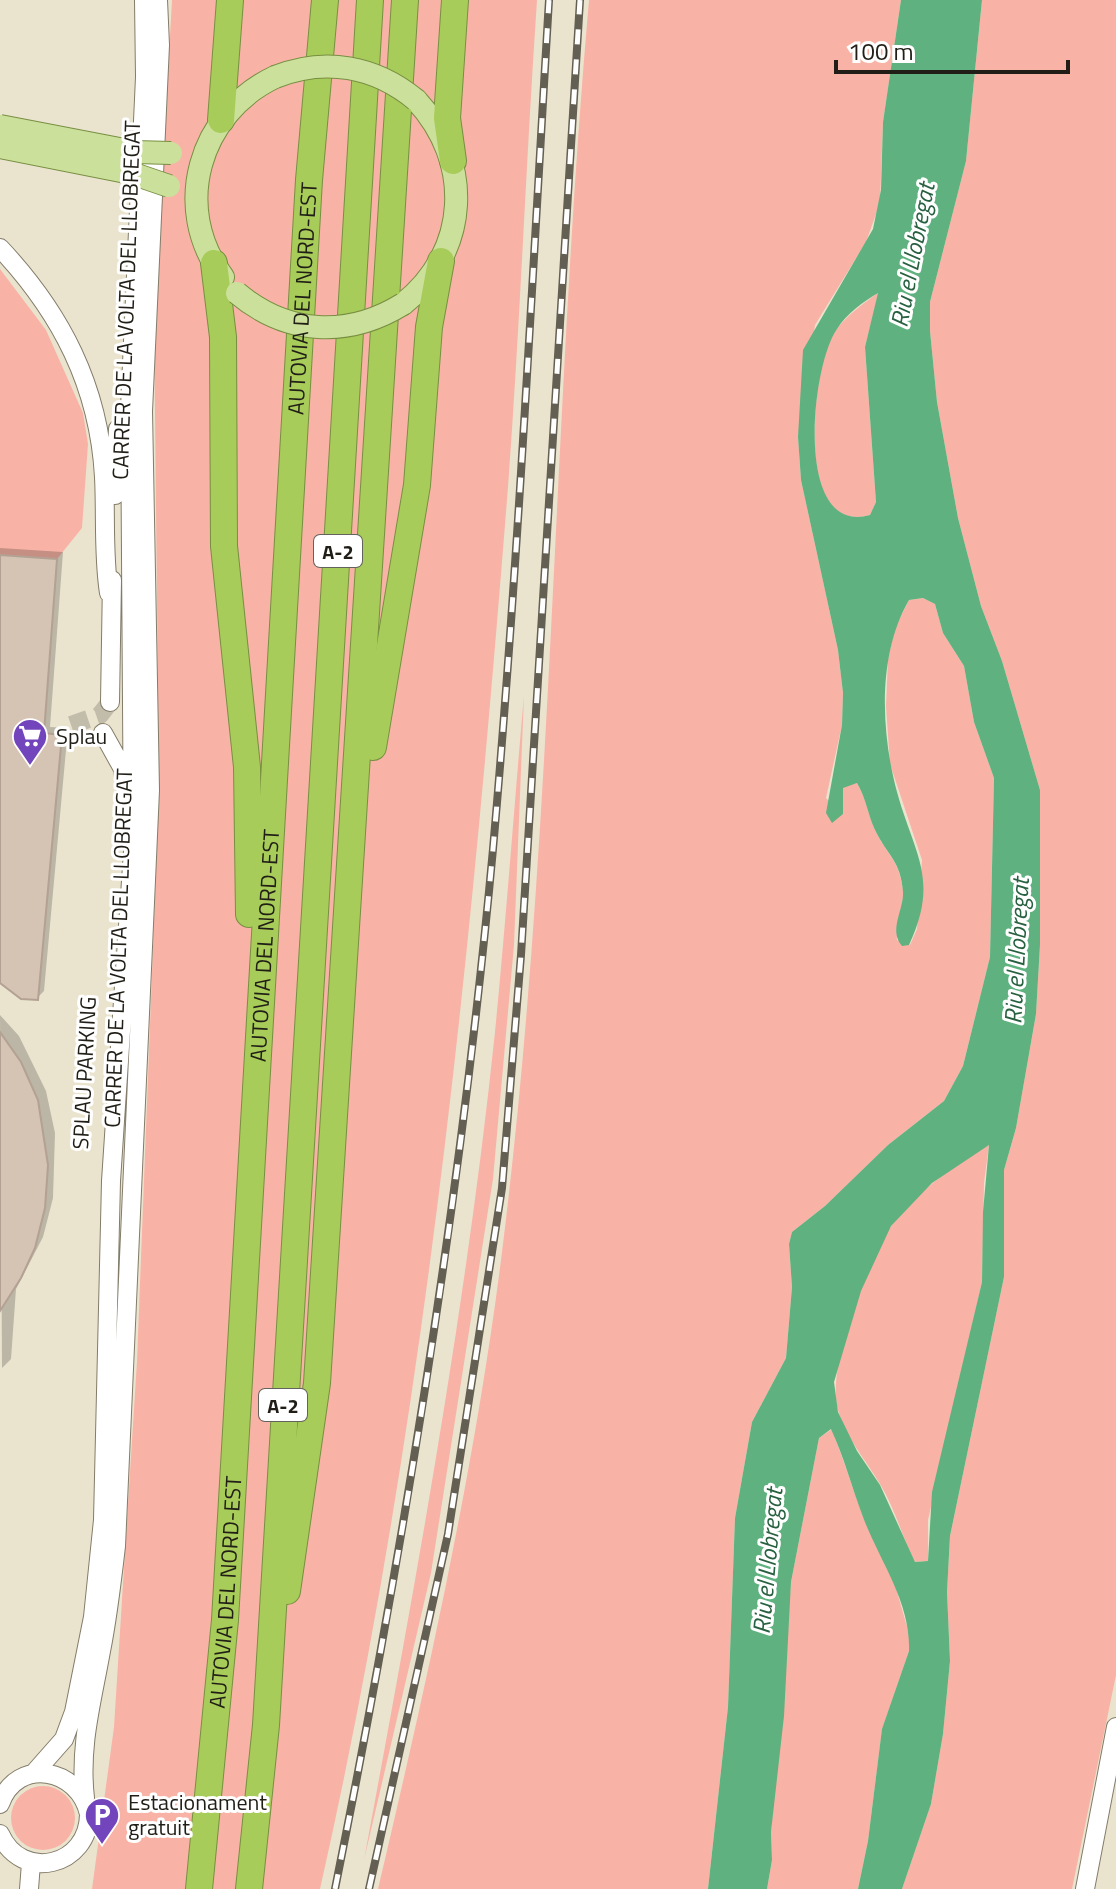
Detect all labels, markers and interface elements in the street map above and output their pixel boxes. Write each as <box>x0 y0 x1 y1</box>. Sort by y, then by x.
scale bar <box>836 24 1068 74</box>
text: 100 m <box>848 33 914 69</box>
street label: CARRER DE LA VOLTA DEL LLOBREGAT <box>103 119 149 480</box>
water label: Riu el Llobregat <box>880 177 944 330</box>
street label: AUTOVIA DEL NORD-EST <box>278 181 326 416</box>
road number: A-2 <box>314 535 362 567</box>
supermarket icon: Splau <box>11 717 49 767</box>
place label: Splau <box>56 719 107 753</box>
street label: CARRER DE LA VOLTA DEL LLOBREGAT <box>95 767 141 1128</box>
street label: AUTOVIA DEL NORD-EST <box>241 828 288 1063</box>
water label: Riu el Llobregat <box>994 874 1038 1025</box>
street label: SPLAU PARKING <box>63 996 105 1150</box>
road number: A-2 <box>259 1389 307 1421</box>
street label: AUTOVIA DEL NORD-EST <box>200 1475 250 1710</box>
water label: Riu el Llobregat <box>743 1483 792 1635</box>
place label: Estacionament gratuit <box>128 1785 267 1844</box>
parking icon: Estacionament gratuit <box>83 1796 121 1846</box>

